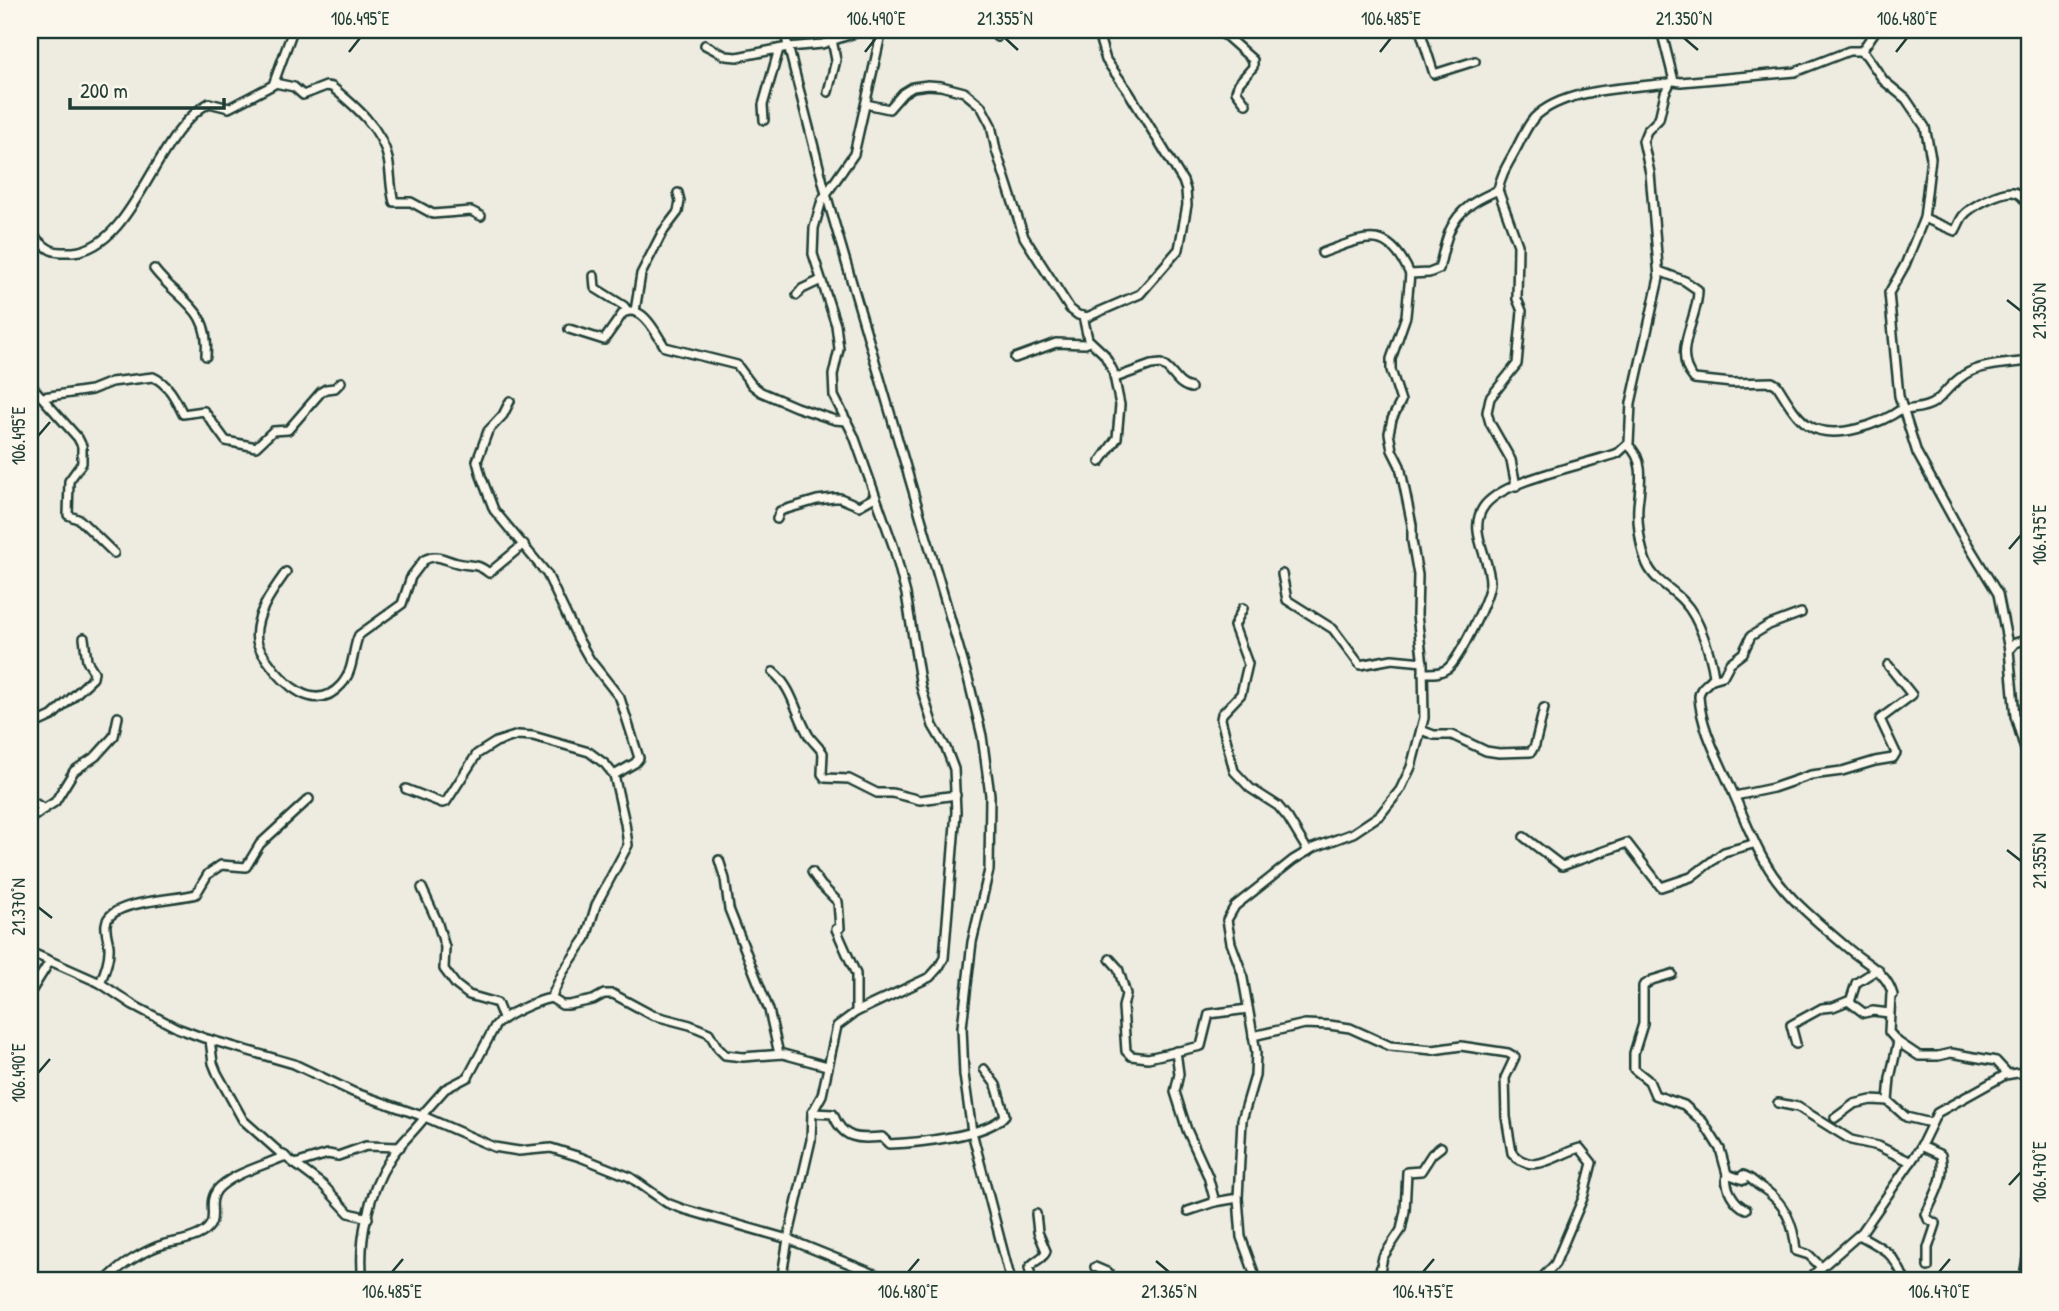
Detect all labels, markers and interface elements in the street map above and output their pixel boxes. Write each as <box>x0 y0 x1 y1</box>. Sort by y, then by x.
text: 106.495°E <box>331 6 389 31</box>
text: 106.490°E <box>846 6 906 31</box>
text: 21.355°N <box>977 6 1033 31</box>
text: 106.485°E <box>1361 6 1421 31</box>
text: 21.350°N <box>1656 6 1712 31</box>
text: 106.480°E <box>1877 6 1937 31</box>
scale bar <box>70 66 224 110</box>
text: 200 m <box>80 76 128 105</box>
text: 21.350°N <box>2027 283 2052 339</box>
text: 106.495°E <box>6 407 31 465</box>
text: 106.475°E <box>2027 504 2052 566</box>
text: 21.355°N <box>2027 833 2052 889</box>
text: 21.370°N <box>6 878 31 936</box>
text: 106.490°E <box>6 1043 31 1103</box>
text: 106.470°E <box>2027 1141 2052 1203</box>
text: 106.485°E <box>362 1279 422 1304</box>
text: 106.480°E <box>878 1279 938 1304</box>
text: 21.365°N <box>1141 1279 1197 1304</box>
text: 106.475°E <box>1392 1279 1454 1304</box>
text: 106.470°E <box>1908 1279 1970 1304</box>

